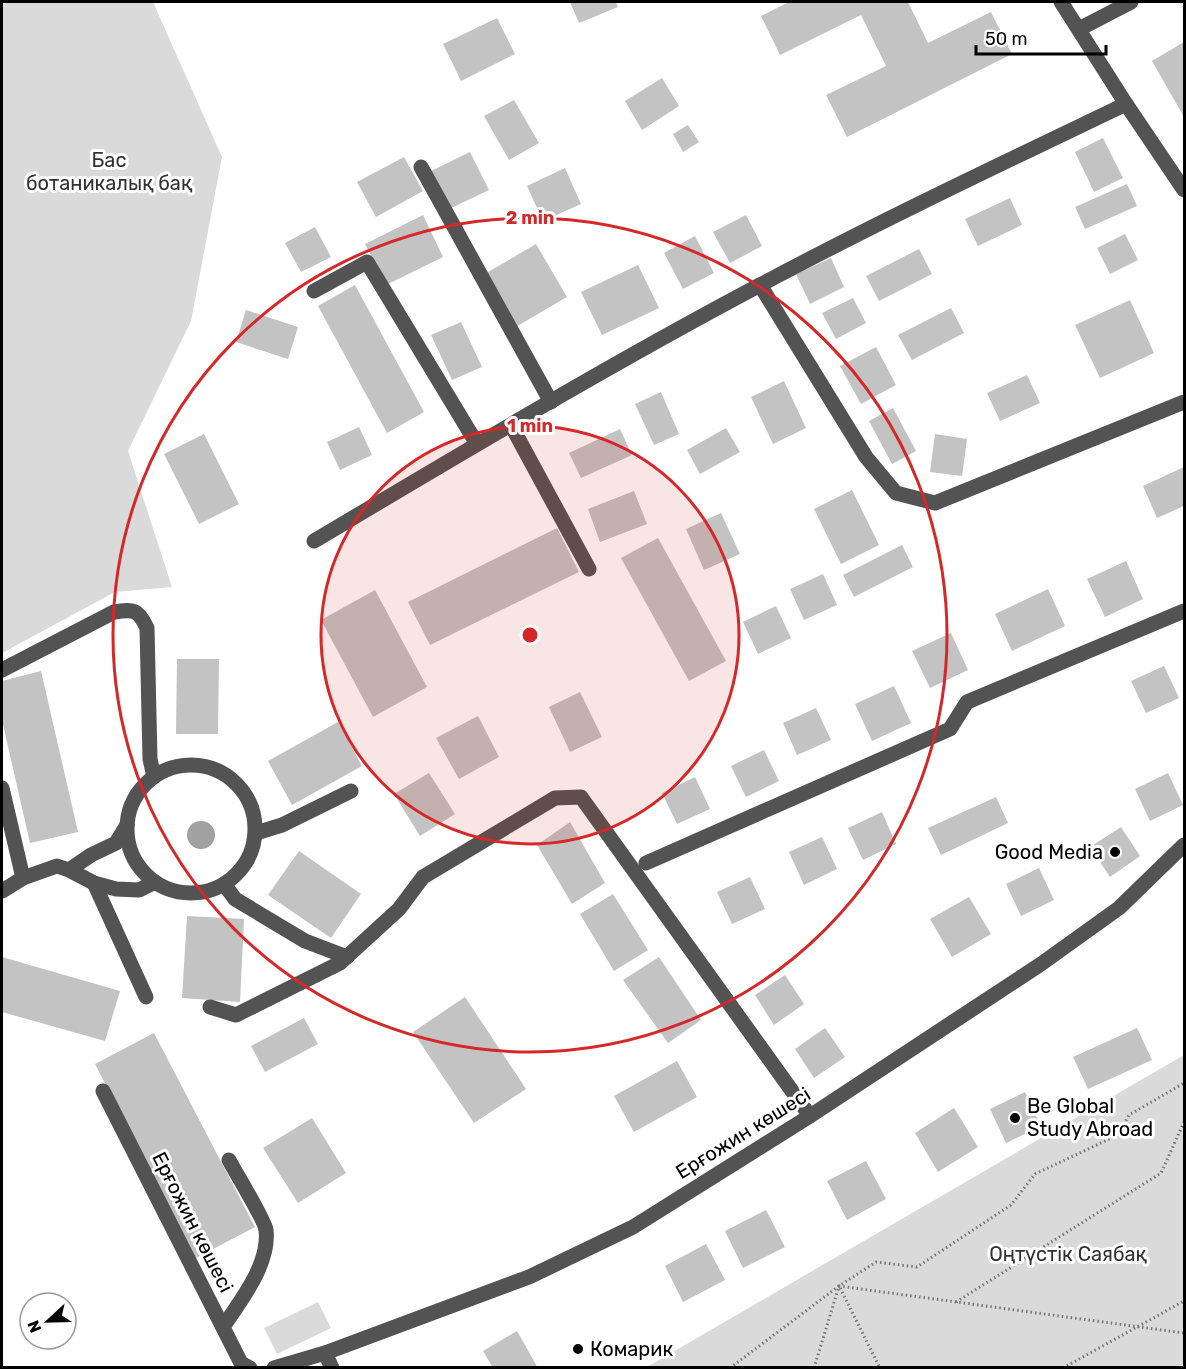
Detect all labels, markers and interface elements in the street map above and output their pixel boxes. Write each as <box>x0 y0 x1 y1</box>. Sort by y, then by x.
scale bar <box>976 18 1106 56</box>
text: 50 m <box>985 28 1028 50</box>
park label: Бас ботаникалық бақ <box>26 148 193 195</box>
text: 2 min <box>506 207 554 229</box>
text: 1 min <box>507 415 553 437</box>
centre of rings <box>520 625 540 645</box>
place label: Good Media <box>995 840 1103 864</box>
marker: Good Media <box>1108 845 1122 859</box>
street label: Ерғожин көшесі <box>671 1082 815 1184</box>
place label: Be Global Study Abroad <box>1027 1094 1153 1141</box>
marker: Be Global Study Abroad <box>1008 1111 1022 1125</box>
street label: Ерғожин көшесі <box>147 1148 239 1296</box>
park label: Оңтүстік Саябақ <box>989 1242 1148 1266</box>
north arrow <box>18 1291 78 1351</box>
text: N <box>24 1318 46 1335</box>
place label: Комарик <box>590 1337 673 1361</box>
marker: Комарик <box>571 1342 585 1356</box>

